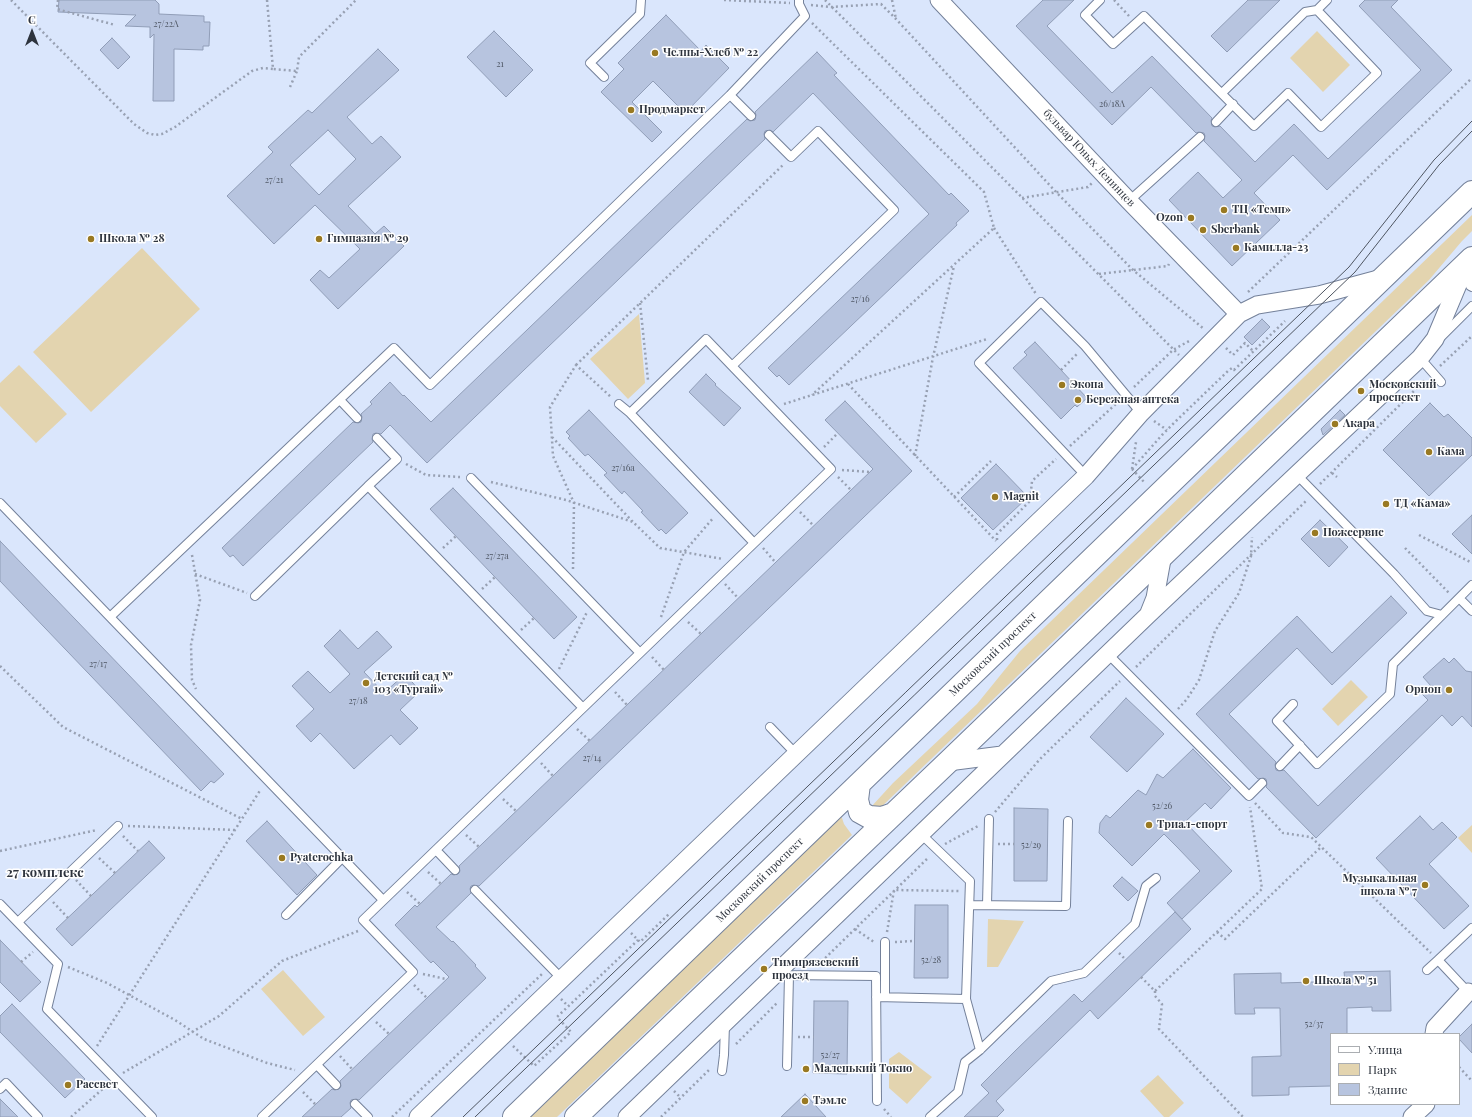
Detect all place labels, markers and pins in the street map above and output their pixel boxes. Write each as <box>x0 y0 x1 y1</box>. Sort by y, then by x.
place label: Челны-Хлеб № 22 <box>663 46 758 60</box>
marker: Челны-Хлеб № 22 <box>650 48 660 58</box>
place label: Продмаркет <box>639 103 705 117</box>
marker: Продмаркет <box>626 105 636 115</box>
place label: ТЦ «Темп» <box>1232 203 1291 217</box>
marker: ТЦ «Темп» <box>1219 205 1229 215</box>
place label: Ozon <box>1156 211 1183 225</box>
marker: Ozon <box>1186 213 1196 223</box>
place label: Sberbank <box>1211 223 1260 237</box>
marker: Sberbank <box>1198 225 1208 235</box>
place label: Школа № 28 <box>99 232 165 246</box>
place label: Гимназия № 29 <box>327 232 409 246</box>
marker: Школа № 28 <box>86 234 96 244</box>
marker: Гимназия № 29 <box>314 234 324 244</box>
place label: Камилла-23 <box>1244 241 1308 255</box>
marker: Камилла-23 <box>1231 243 1241 253</box>
place label: Экона <box>1070 378 1103 392</box>
place label: Московский проспект <box>1369 378 1436 404</box>
marker: Экона <box>1057 380 1067 390</box>
marker: Московский проспект <box>1356 386 1366 396</box>
place label: Бережная аптека <box>1086 393 1179 407</box>
marker: Бережная аптека <box>1073 395 1083 405</box>
place label: Акара <box>1343 417 1375 431</box>
marker: Акара <box>1330 419 1340 429</box>
place label: Кама <box>1437 445 1464 459</box>
marker: Кама <box>1424 447 1434 457</box>
place label: Magnit <box>1003 490 1039 504</box>
marker: Magnit <box>990 492 1000 502</box>
place label: ТД «Кама» <box>1394 497 1451 511</box>
marker: ТД «Кама» <box>1381 499 1391 509</box>
place label: Пожсервис <box>1323 526 1384 540</box>
marker: Пожсервис <box>1310 528 1320 538</box>
place label: Детский сад № 103 «Тургай» <box>374 670 453 696</box>
marker: Детский сад № 103 «Тургай» <box>361 678 371 688</box>
place label: Орион <box>1405 683 1441 697</box>
marker: Орион <box>1444 685 1454 695</box>
place label: Триал-спорт <box>1157 818 1227 832</box>
marker: Триал-спорт <box>1144 820 1154 830</box>
place label: Pyaterochka <box>290 851 353 865</box>
marker: Pyaterochka <box>277 853 287 863</box>
place label: Музыкальная школа № 7 <box>1343 872 1417 898</box>
marker: Музыкальная школа № 7 <box>1420 880 1430 890</box>
place label: Тимирязевский проезд <box>772 956 859 982</box>
marker: Тимирязевский проезд <box>759 964 769 974</box>
place label: Школа № 51 <box>1314 974 1377 988</box>
marker: Школа № 51 <box>1301 976 1311 986</box>
place label: Маленький Токио <box>814 1062 912 1076</box>
marker: Маленький Токио <box>801 1064 811 1074</box>
place label: Рассвет <box>76 1078 118 1092</box>
marker: Рассвет <box>63 1080 73 1090</box>
place label: Тэмле <box>813 1094 846 1108</box>
marker: Тэмле <box>800 1096 810 1106</box>

